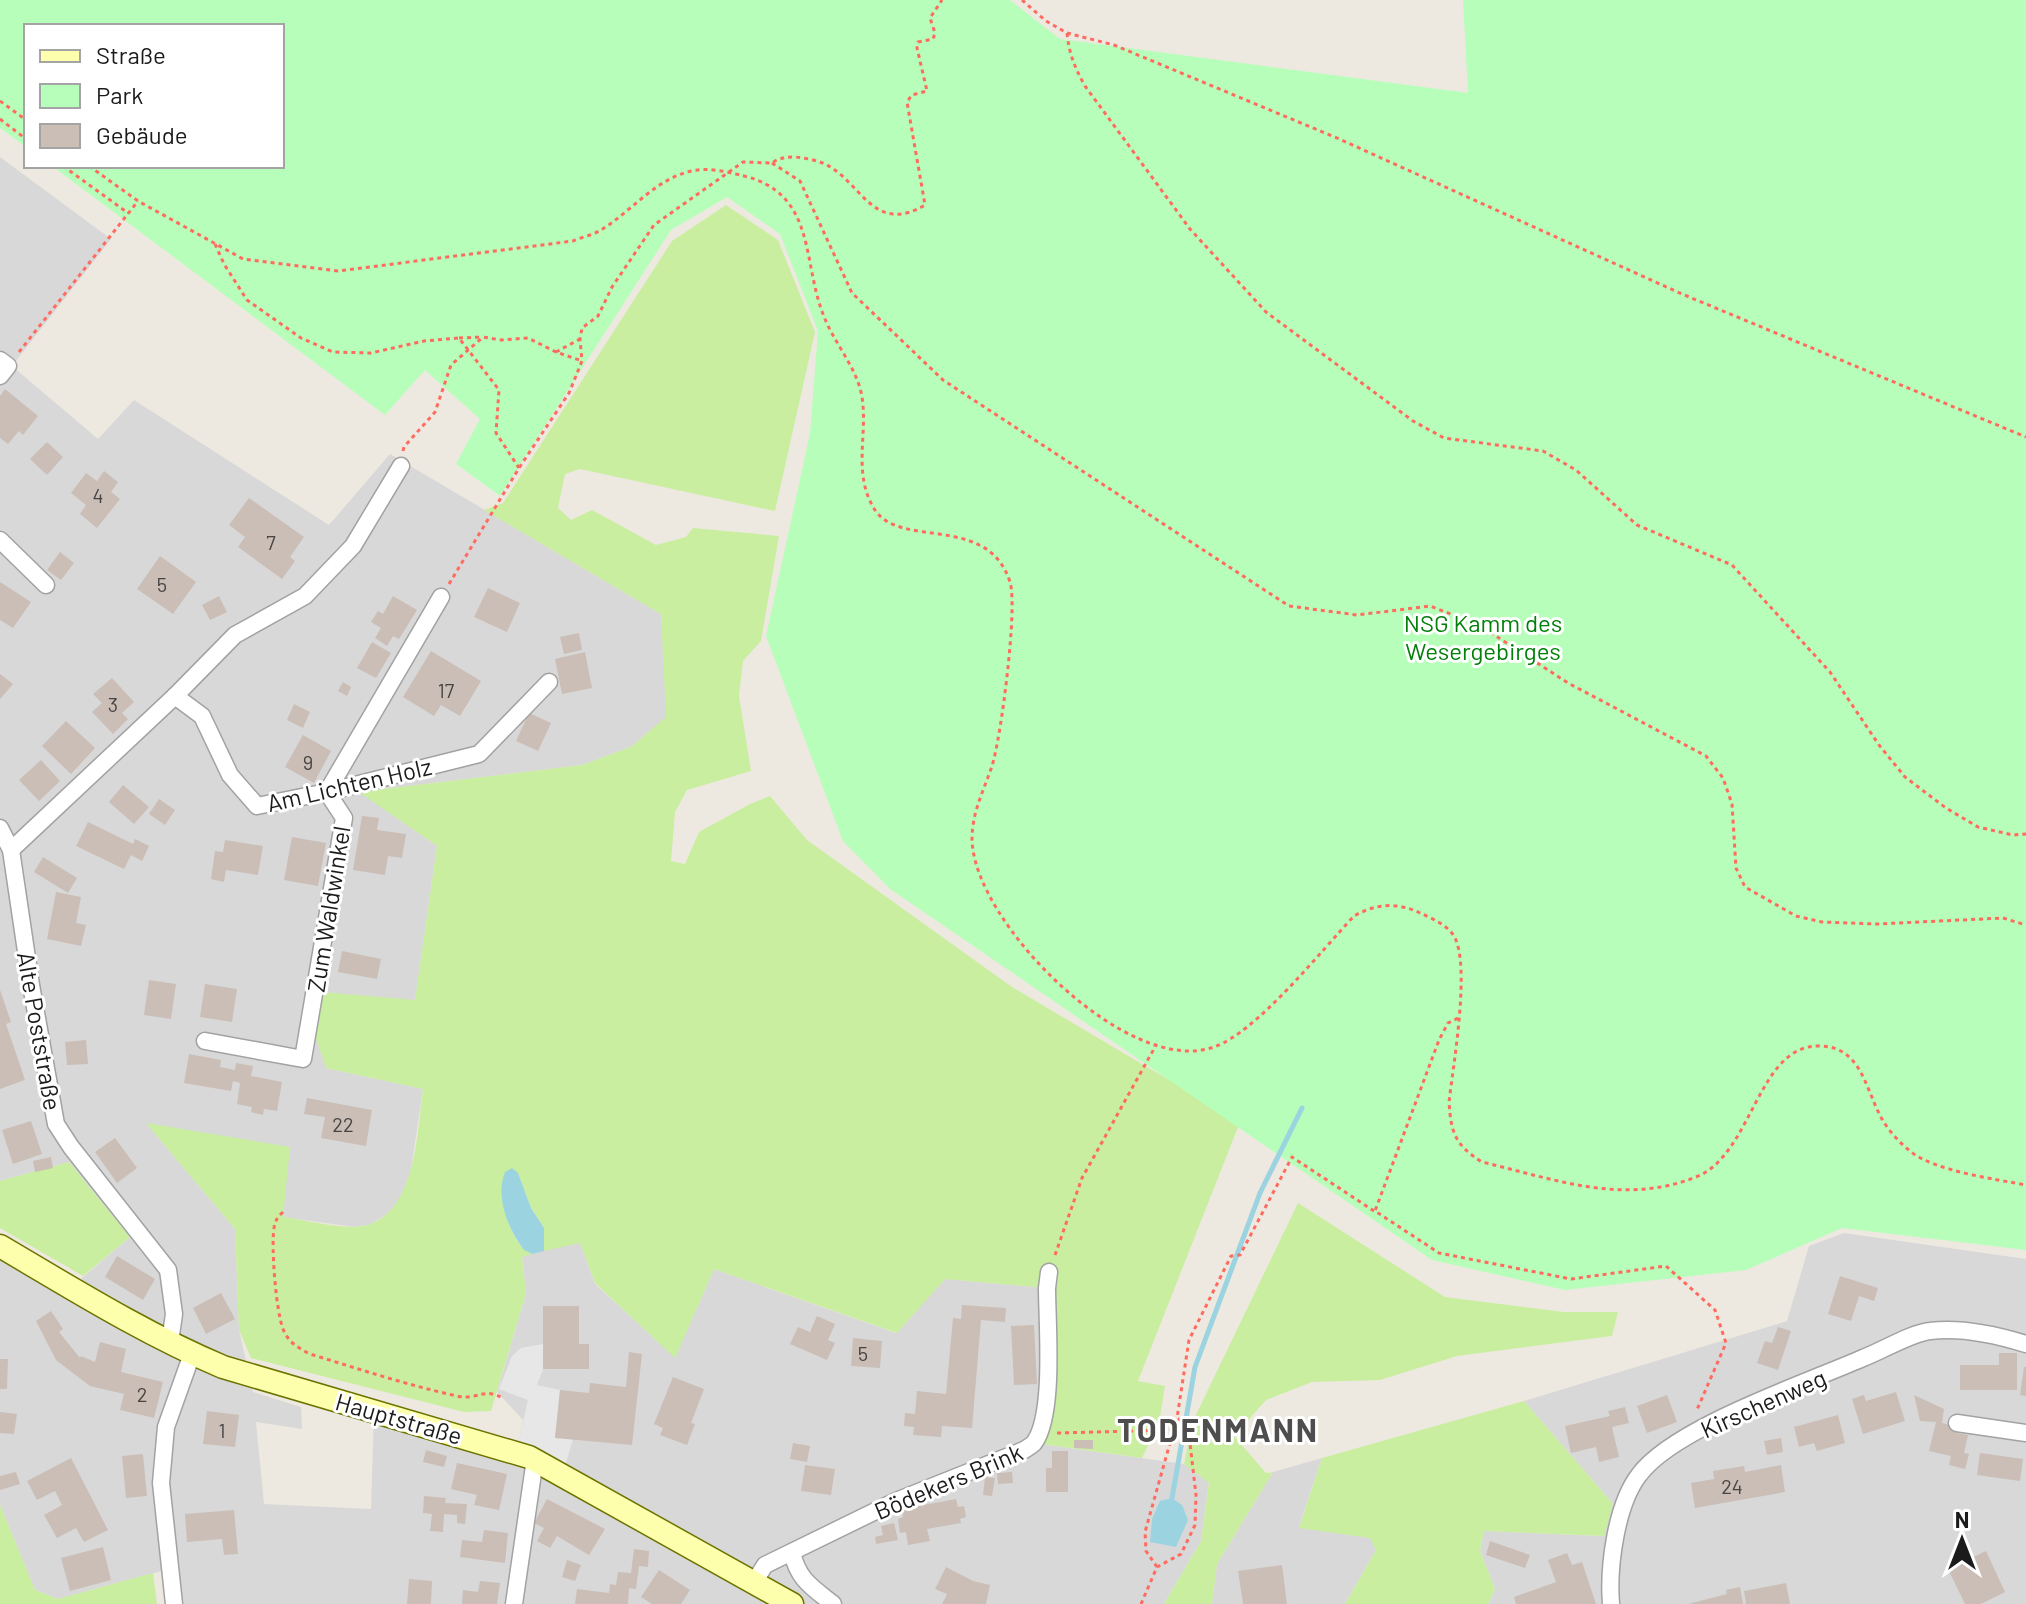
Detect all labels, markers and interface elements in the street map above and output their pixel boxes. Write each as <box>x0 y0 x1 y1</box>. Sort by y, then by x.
legend <box>24 24 284 168</box>
text: Straße <box>96 40 166 69</box>
text: Park <box>96 80 143 109</box>
text: Gebäude <box>96 120 188 149</box>
house number: 4 <box>92 483 104 507</box>
house number: 7 <box>266 530 276 554</box>
house number: 5 <box>157 572 167 596</box>
park label: NSG Kamm des Wesergebirges <box>1404 608 1562 665</box>
house number: 17 <box>438 678 455 702</box>
house number: 3 <box>108 692 118 716</box>
house number: 9 <box>303 750 313 774</box>
street label: Am Lichten Holz <box>264 751 434 817</box>
street label: Zum Waldwinkel <box>301 824 355 994</box>
street label: Alte Poststraße <box>12 949 68 1113</box>
house number: 22 <box>332 1112 354 1136</box>
house number: 5 <box>858 1341 868 1365</box>
street label: Kirschenweg <box>1696 1362 1830 1444</box>
house number: 2 <box>137 1382 147 1406</box>
street label: Hauptstraße <box>332 1386 466 1450</box>
district label: TODENMANN <box>1117 1410 1319 1448</box>
house number: 1 <box>219 1418 226 1442</box>
street label: Bödekers Brink <box>870 1437 1026 1525</box>
house number: 24 <box>1721 1474 1743 1498</box>
north arrow <box>1922 1500 2002 1580</box>
text: N <box>1955 1506 1969 1532</box>

